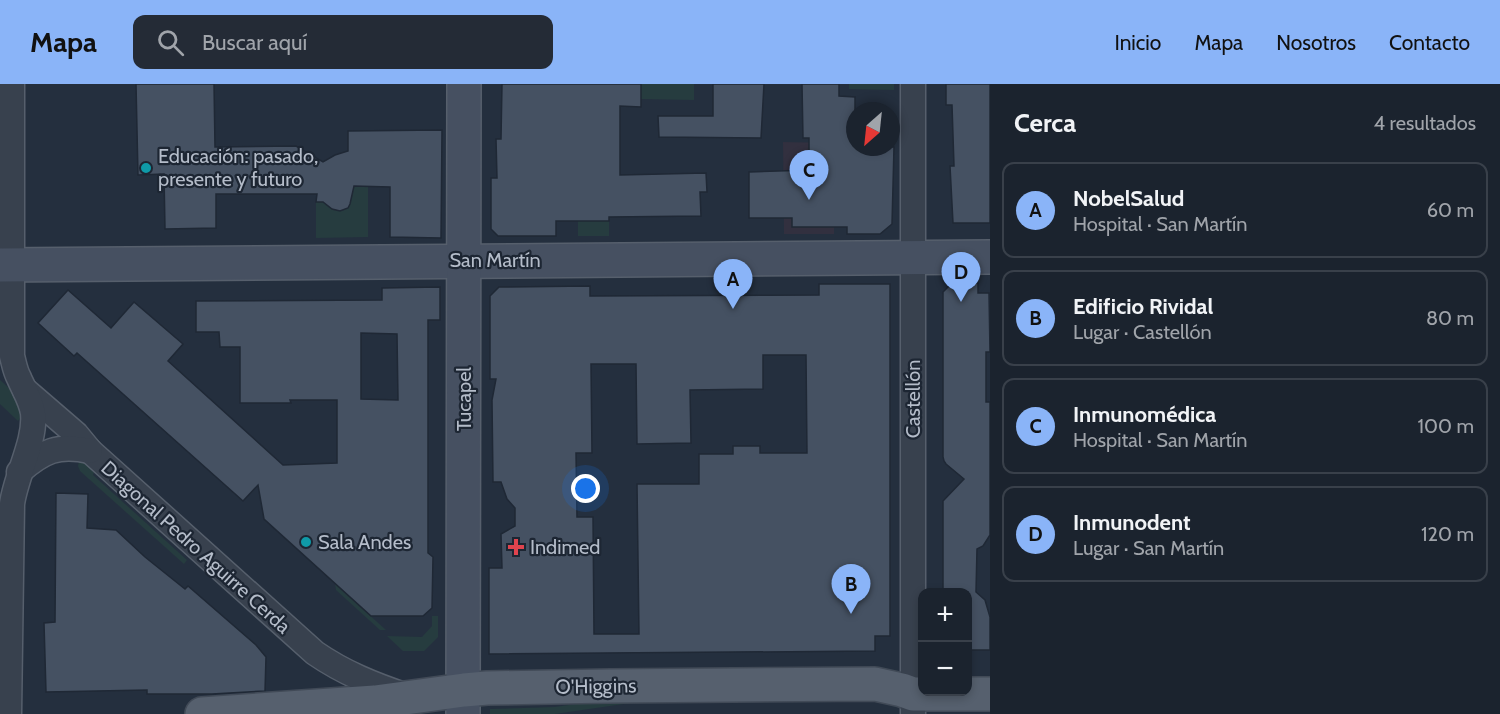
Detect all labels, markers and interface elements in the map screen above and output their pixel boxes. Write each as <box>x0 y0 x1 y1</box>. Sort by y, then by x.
search box <box>133 15 553 69</box>
text: Mapa <box>30 25 97 59</box>
icon: search <box>154 26 187 59</box>
text: Buscar aquí <box>202 29 307 56</box>
text: Inicio <box>1114 30 1161 55</box>
text: Mapa <box>1194 30 1243 55</box>
text: Nosotros <box>1276 30 1356 55</box>
text: Contacto <box>1389 30 1470 55</box>
north arrow <box>846 102 900 156</box>
text: Cerca <box>1014 107 1076 139</box>
text: 4 resultados <box>1374 111 1476 135</box>
place label: Educación: pasado, presente y futuro <box>158 144 318 191</box>
pin: C <box>790 150 828 200</box>
marker: Educación: pasado, presente y futuro <box>139 161 153 175</box>
text: NobelSalud <box>1073 185 1184 212</box>
text: A <box>1029 198 1042 222</box>
text: 60 m <box>1427 198 1474 222</box>
text: Hospital · San Martín <box>1073 212 1247 236</box>
street label: San Martín <box>449 248 541 272</box>
pin: D <box>942 252 980 302</box>
pin: A <box>714 260 752 309</box>
text: Edificio Rividal <box>1073 293 1213 320</box>
text: B <box>1029 306 1042 330</box>
text: 80 m <box>1426 306 1474 330</box>
text: Lugar · Castellón <box>1073 320 1212 344</box>
street label: Castellón <box>901 360 925 438</box>
street label: Tucapel <box>452 367 476 431</box>
text: Inmunomédica <box>1073 401 1216 428</box>
text: C <box>1029 414 1042 438</box>
text: 100 m <box>1418 414 1474 438</box>
text: Hospital · San Martín <box>1073 428 1247 452</box>
street label: Diagonal Pedro Aguirre Cerda <box>96 456 296 639</box>
your location <box>571 474 600 503</box>
text: Inmunodent <box>1073 509 1190 536</box>
text: D <box>1028 522 1043 546</box>
text: 120 m <box>1421 522 1474 546</box>
place label: Sala Andes <box>318 530 411 554</box>
marker: Sala Andes <box>299 535 313 549</box>
place label: Indimed <box>530 535 600 559</box>
text: Lugar · San Martín <box>1073 536 1224 560</box>
marker: Indimed <box>507 538 525 556</box>
pin: B <box>832 564 870 614</box>
map controls <box>918 588 972 696</box>
button: + <box>918 588 972 642</box>
button: − <box>918 642 972 696</box>
street label: O'Higgins <box>555 673 637 699</box>

